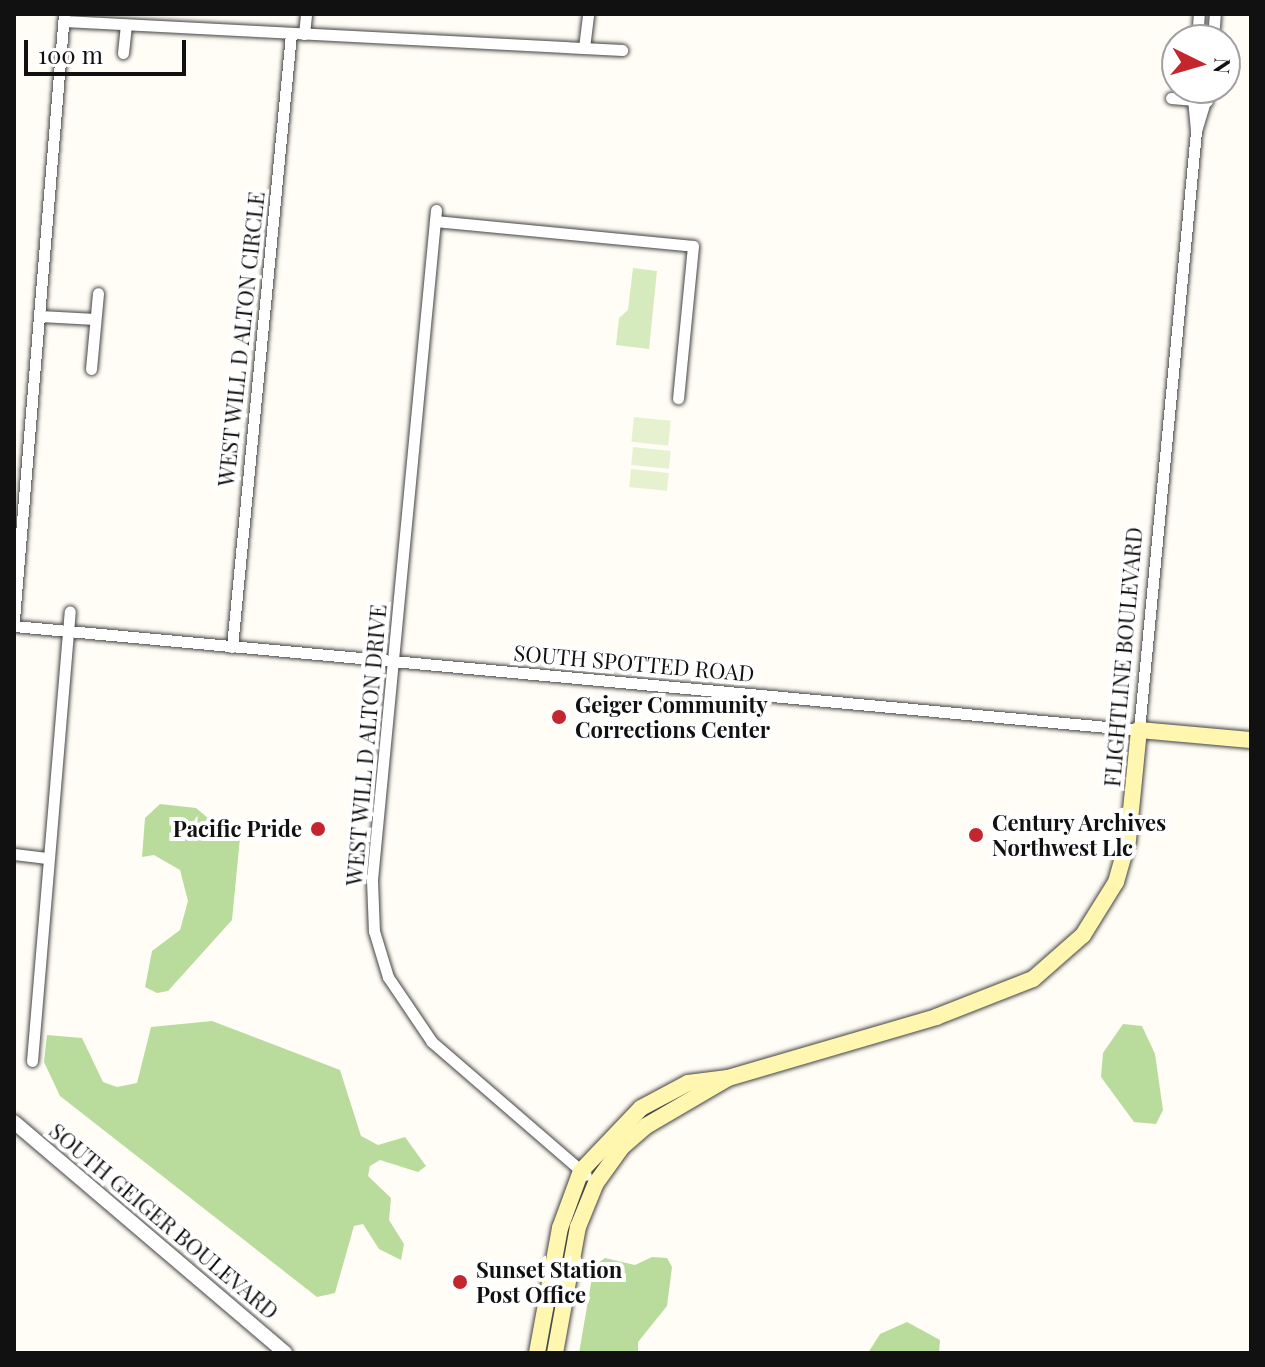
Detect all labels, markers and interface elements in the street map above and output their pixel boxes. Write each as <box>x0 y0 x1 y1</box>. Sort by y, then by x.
scale bar <box>28 24 190 74</box>
north arrow <box>1161 24 1241 104</box>
text: 100 m <box>38 38 103 70</box>
text: N <box>1207 57 1239 75</box>
street label: WEST WILL D ALTON CIRCLE <box>212 189 270 489</box>
street label: FLIGHTLINE BOULEVARD <box>1098 526 1148 788</box>
street label: WEST WILL D ALTON DRIVE <box>340 602 392 888</box>
street label: SOUTH SPOTTED ROAD <box>513 639 755 687</box>
place label: Geiger Community Corrections Center <box>575 691 770 742</box>
marker: Geiger Community Corrections Center <box>550 708 568 726</box>
place label: Century Archives Northwest Llc <box>992 809 1168 860</box>
place label: Pacific Pride <box>173 816 302 842</box>
marker: Pacific Pride <box>309 820 327 838</box>
marker: Century Archives Northwest Llc <box>967 826 985 844</box>
street label: SOUTH GEIGER BOULEVARD <box>44 1117 284 1325</box>
place label: Sunset Station Post Office <box>476 1256 622 1308</box>
marker: Sunset Station Post Office <box>451 1273 469 1291</box>

